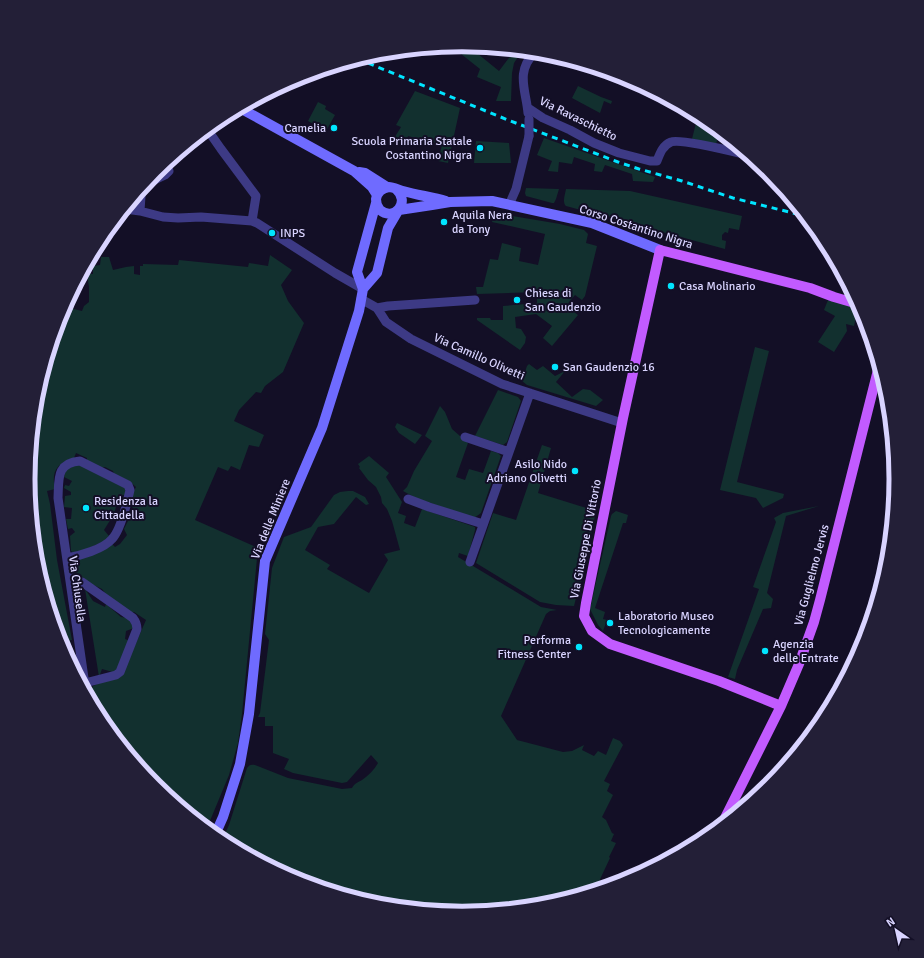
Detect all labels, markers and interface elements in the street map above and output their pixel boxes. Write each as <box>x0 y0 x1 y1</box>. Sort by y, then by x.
street label: Via Ravaschietto <box>537 94 619 144</box>
place label: Camelia <box>284 121 326 136</box>
marker: Camelia <box>329 123 339 133</box>
place label: Scuola Primaria Statale Costantino Nigra <box>351 134 472 163</box>
marker: Scuola Primaria Statale Costantino Nigra <box>475 143 485 153</box>
street label: Corso Costantino Nigra <box>577 202 695 252</box>
place label: Aquila Nera da Tony <box>452 208 512 237</box>
marker: Aquila Nera da Tony <box>439 217 449 227</box>
place label: INPS <box>280 226 305 241</box>
marker: INPS <box>267 228 277 238</box>
place label: Casa Molinario <box>679 279 756 294</box>
marker: Casa Molinario <box>666 281 676 291</box>
place label: Chiesa di San Gaudenzio <box>525 286 601 315</box>
marker: Chiesa di San Gaudenzio <box>512 295 522 305</box>
street label: Via Camillo Olivetti <box>431 330 527 384</box>
place label: San Gaudenzio 16 <box>563 360 655 375</box>
marker: San Gaudenzio 16 <box>550 362 560 372</box>
place label: Asilo Nido Adriano Olivetti <box>486 457 567 486</box>
marker: Asilo Nido Adriano Olivetti <box>570 466 580 476</box>
street label: Via delle Miniere <box>248 476 294 562</box>
street label: Via Giuseppe Di Vittorio <box>567 478 605 600</box>
place label: Residenza la Cittadella <box>94 494 158 523</box>
marker: Residenza la Cittadella <box>81 503 91 513</box>
street label: Via Guglielmo Jervis <box>791 523 833 627</box>
street label: Via Chiusella <box>65 555 89 623</box>
place label: Laboratorio Museo Tecnologicamente <box>618 609 714 638</box>
marker: Laboratorio Museo Tecnologicamente <box>605 618 615 628</box>
place label: Performa Fitness Center <box>497 633 572 662</box>
place label: Agenzia delle Entrate <box>773 637 839 666</box>
marker: Performa Fitness Center <box>574 642 584 652</box>
marker: Agenzia delle Entrate <box>760 646 770 656</box>
north arrow <box>876 910 916 950</box>
text: N <box>884 915 897 930</box>

